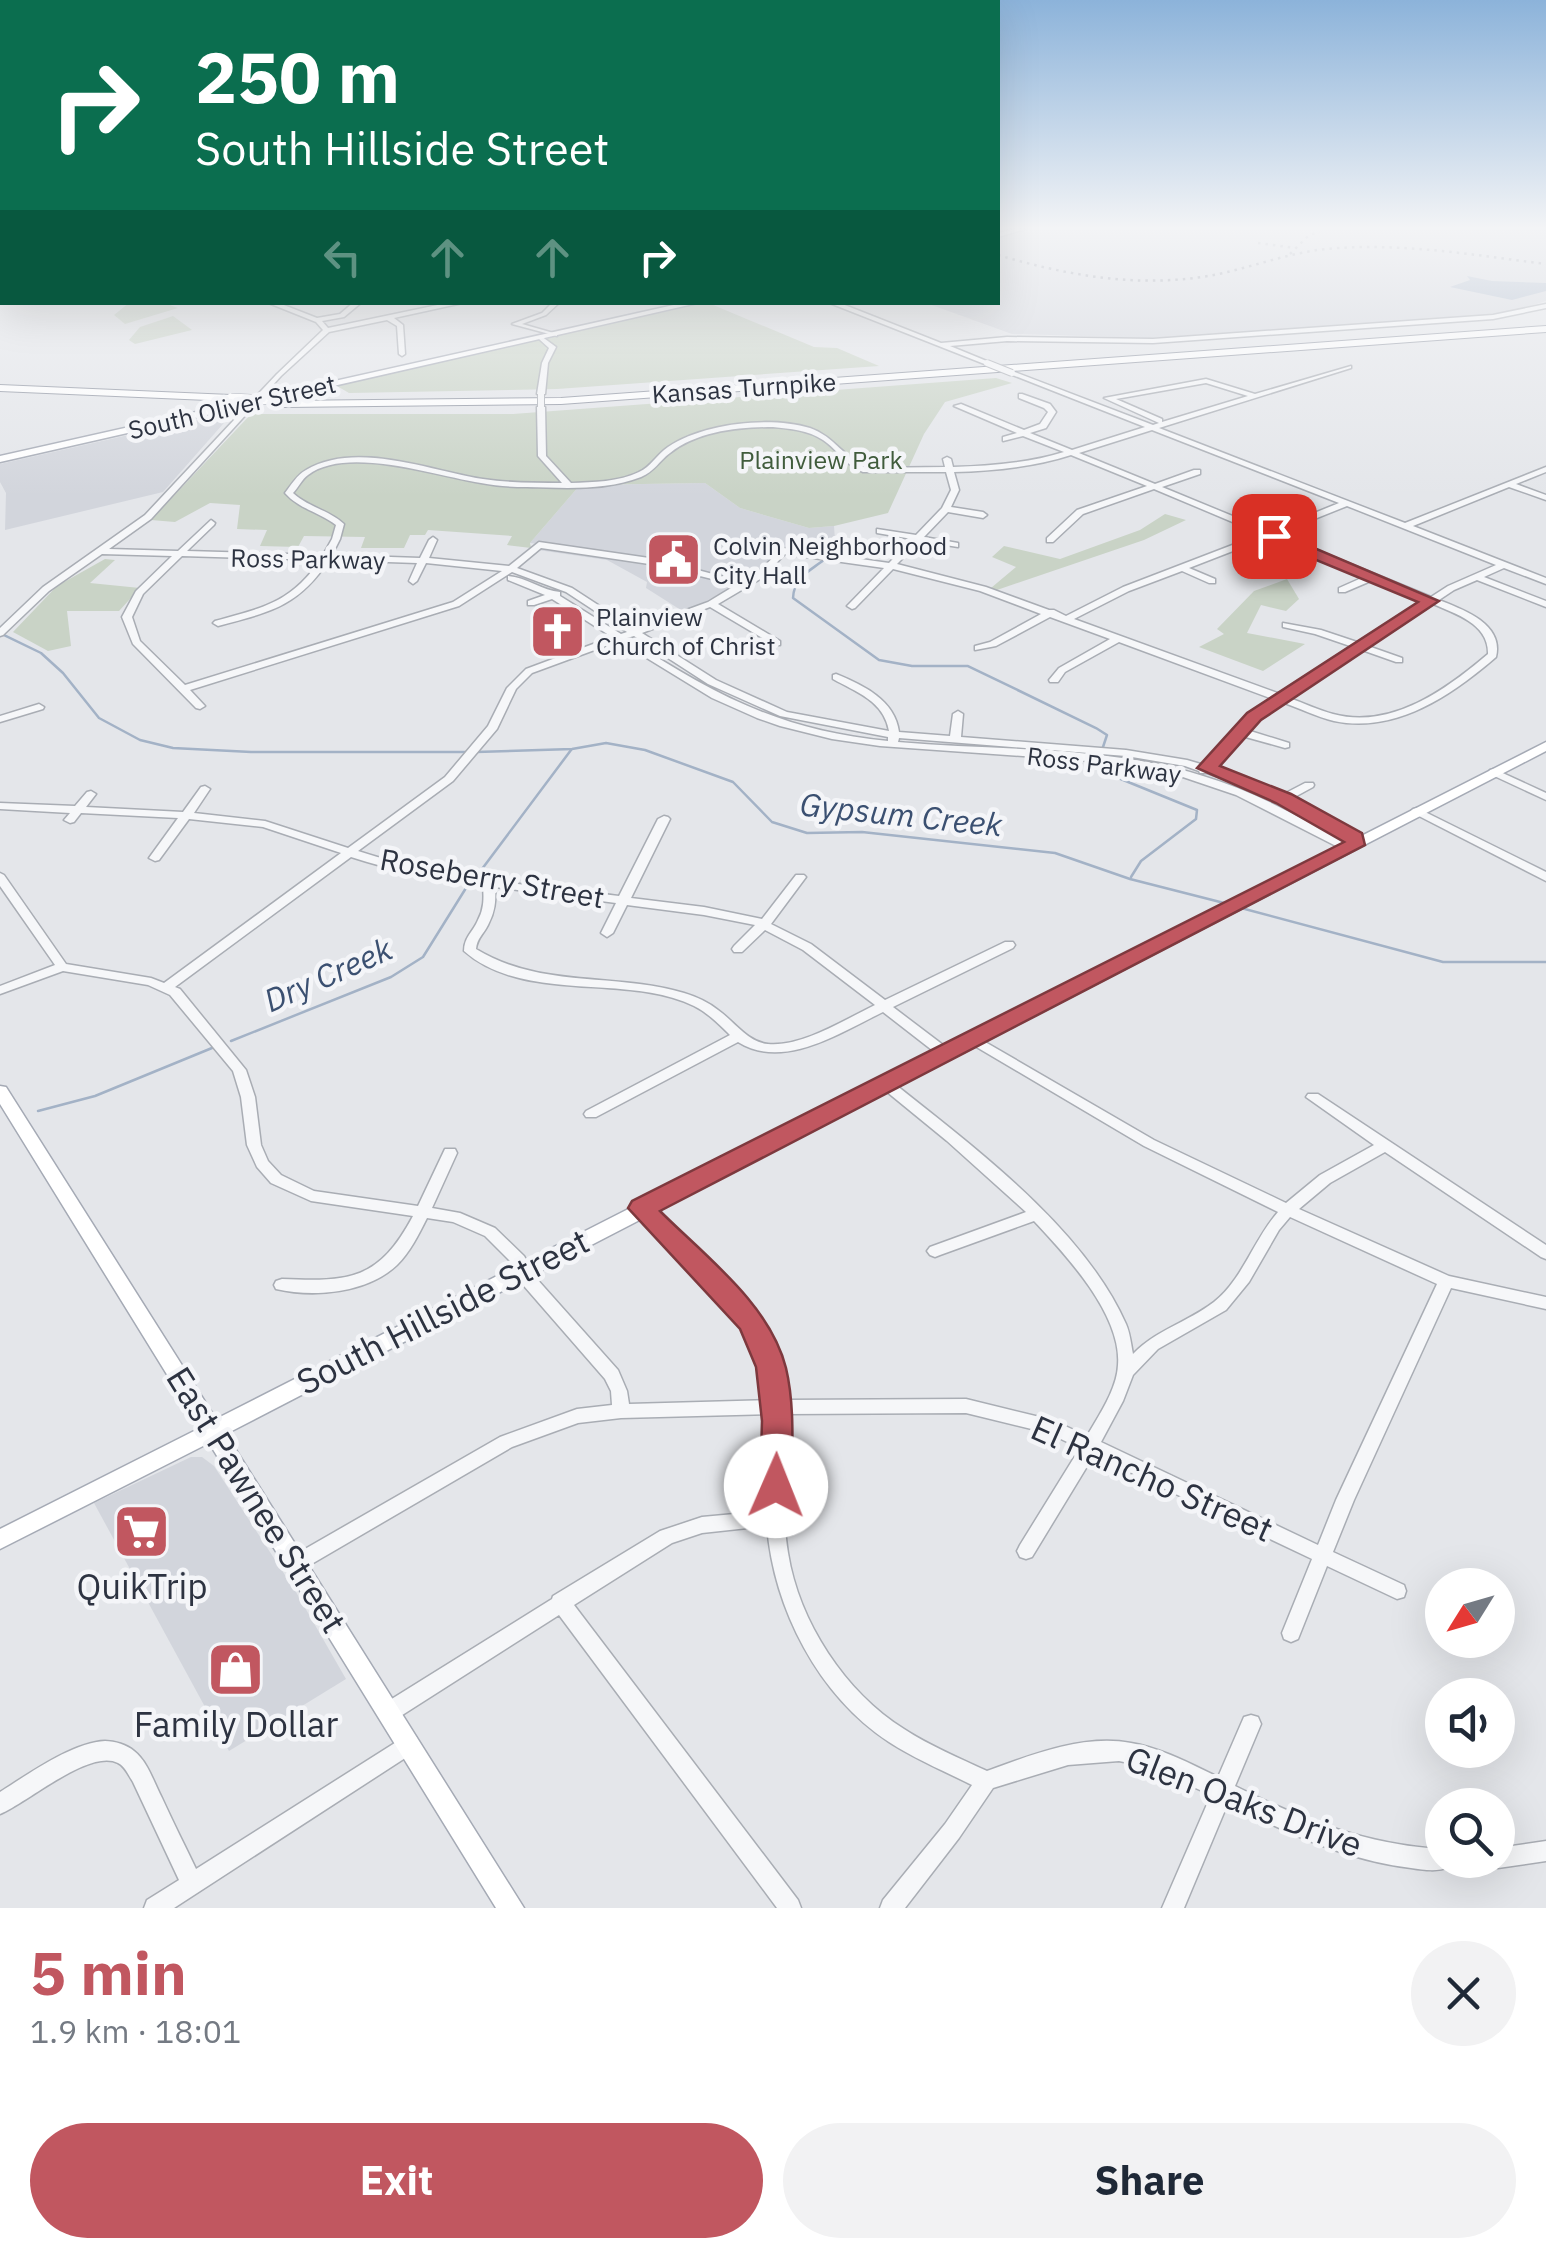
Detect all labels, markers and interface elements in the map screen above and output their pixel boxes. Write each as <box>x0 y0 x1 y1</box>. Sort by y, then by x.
text: 250 m <box>195 31 400 122</box>
icon: right <box>30 40 160 170</box>
text: South Hillside Street <box>195 119 609 177</box>
icon: left <box>315 230 370 285</box>
icon: ahead <box>420 230 475 285</box>
icon: ahead <box>525 230 580 285</box>
icon: right <box>630 230 685 285</box>
street label: Kansas Turnpike <box>651 365 837 410</box>
street label: South Oliver Street <box>125 367 339 446</box>
park label: Plainview Park <box>739 443 903 476</box>
pin <box>1232 494 1317 579</box>
icon: arrive <box>1247 509 1302 564</box>
place label: Colvin Neighborhood City Hall <box>713 529 947 591</box>
public building icon: Colvin Neighborhood City Hall <box>644 530 704 590</box>
street label: Ross Parkway <box>230 541 386 576</box>
place label: Plainview Church of Christ <box>596 600 775 662</box>
church icon: Plainview Church of Christ <box>527 601 587 661</box>
street label: Ross Parkway <box>1025 739 1184 790</box>
water label: Gypsum Creek <box>798 783 1005 846</box>
street label: Roseberry Street <box>377 839 608 916</box>
water label: Dry Creek <box>257 927 399 1021</box>
street label: South Hillside Street <box>289 1217 597 1405</box>
street label: East Pawnee Street <box>156 1358 357 1641</box>
street label: El Rancho Street <box>1024 1404 1281 1552</box>
position arrow <box>724 1434 828 1538</box>
supermarket icon: QuikTrip <box>112 1501 172 1561</box>
place label: QuikTrip <box>76 1563 208 1609</box>
north arrow <box>1425 1568 1515 1658</box>
map controls <box>1425 1568 1515 1878</box>
shop icon: Family Dollar <box>206 1639 266 1699</box>
button: sound <box>1425 1678 1515 1768</box>
place label: Family Dollar <box>134 1701 338 1747</box>
street label: Glen Oaks Drive <box>1120 1735 1369 1867</box>
button: search <box>1425 1788 1515 1878</box>
text: 5 min <box>30 1933 187 2012</box>
button: close <box>1411 1941 1516 2046</box>
text: 1.9 km · 18:01 <box>30 2010 241 2052</box>
button: Exit <box>30 2123 763 2238</box>
button: Share <box>783 2123 1516 2238</box>

